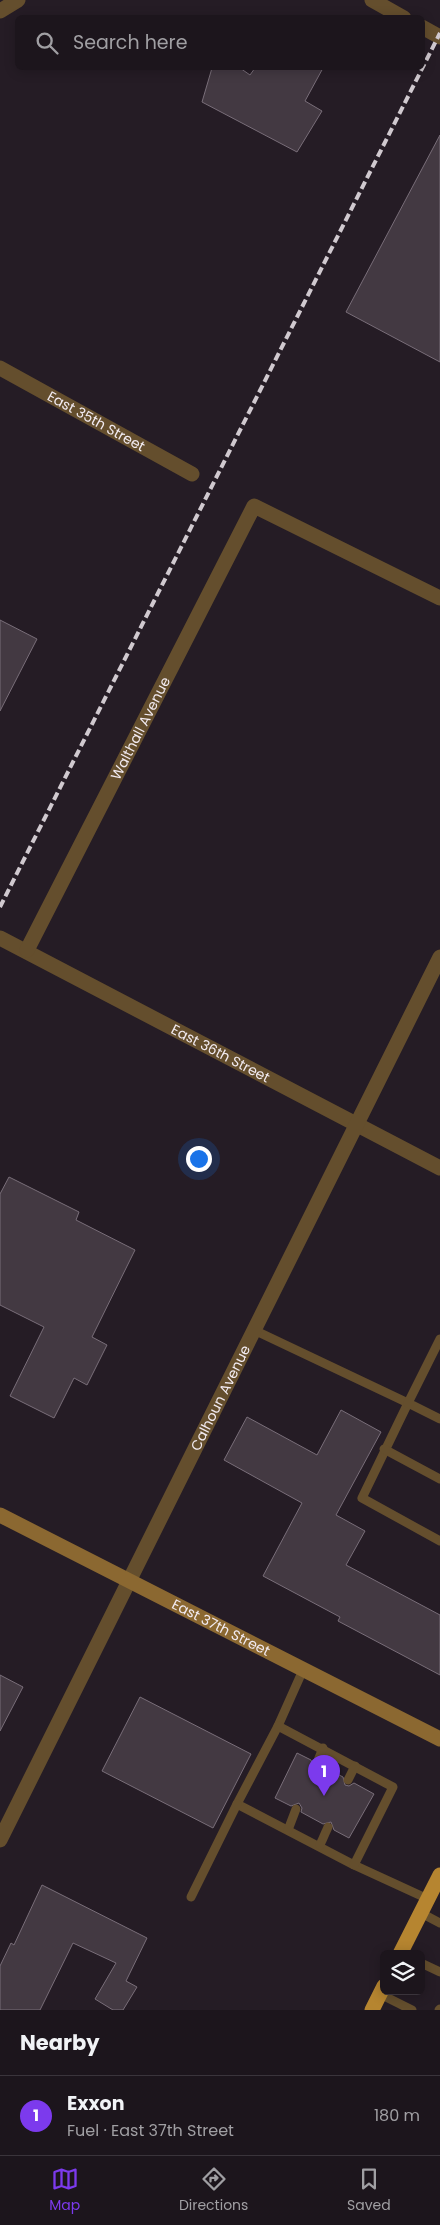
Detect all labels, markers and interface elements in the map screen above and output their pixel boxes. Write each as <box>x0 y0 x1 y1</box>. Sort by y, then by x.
search box <box>15 15 425 70</box>
icon: search <box>33 29 61 57</box>
text: Search here <box>73 29 187 56</box>
street label: East 35th Street <box>44 386 149 456</box>
street label: Walthall Avenue <box>106 673 175 783</box>
street label: East 36th Street <box>168 1019 274 1087</box>
your location <box>186 1146 212 1172</box>
street label: Calhoun Avenue <box>186 1341 255 1454</box>
street label: East 37th Street <box>169 1594 273 1661</box>
pin: 1 <box>308 1755 340 1796</box>
map controls <box>380 1950 425 1995</box>
button: layers <box>380 1950 425 1995</box>
text: Nearby <box>20 2028 100 2057</box>
text: Exxon <box>67 2090 125 2117</box>
text: 1 <box>33 2104 39 2127</box>
text: 180 m <box>374 2104 420 2127</box>
text: Fuel · East 37th Street <box>67 2119 234 2142</box>
tab: Map <box>49 2165 80 2216</box>
tab: Directions <box>179 2165 248 2216</box>
tab: Saved <box>347 2165 391 2216</box>

